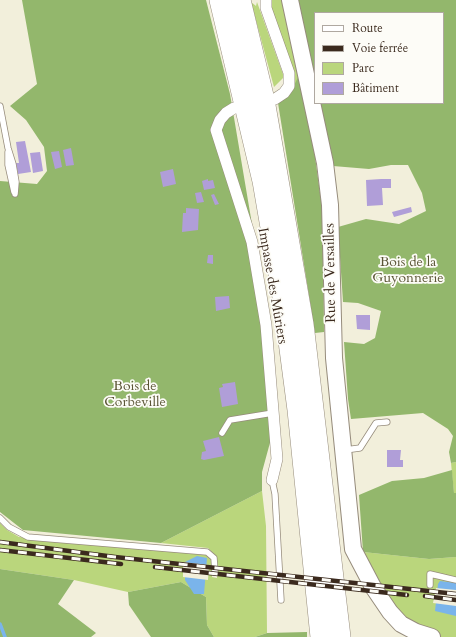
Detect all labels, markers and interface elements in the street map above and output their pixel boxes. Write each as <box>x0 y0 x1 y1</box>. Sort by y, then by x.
legend <box>314 12 444 104</box>
text: Route <box>352 20 383 36</box>
text: Voie ferrée <box>352 40 408 56</box>
text: Parc <box>352 60 374 76</box>
text: Bâtiment <box>352 80 399 96</box>
street label: Rue de Versailles <box>322 223 340 323</box>
street label: Impasse des Mûriers <box>253 226 291 346</box>
park label: Bois de la Guyonnerie <box>372 255 444 288</box>
park label: Bois de Corbeville <box>104 379 166 412</box>

